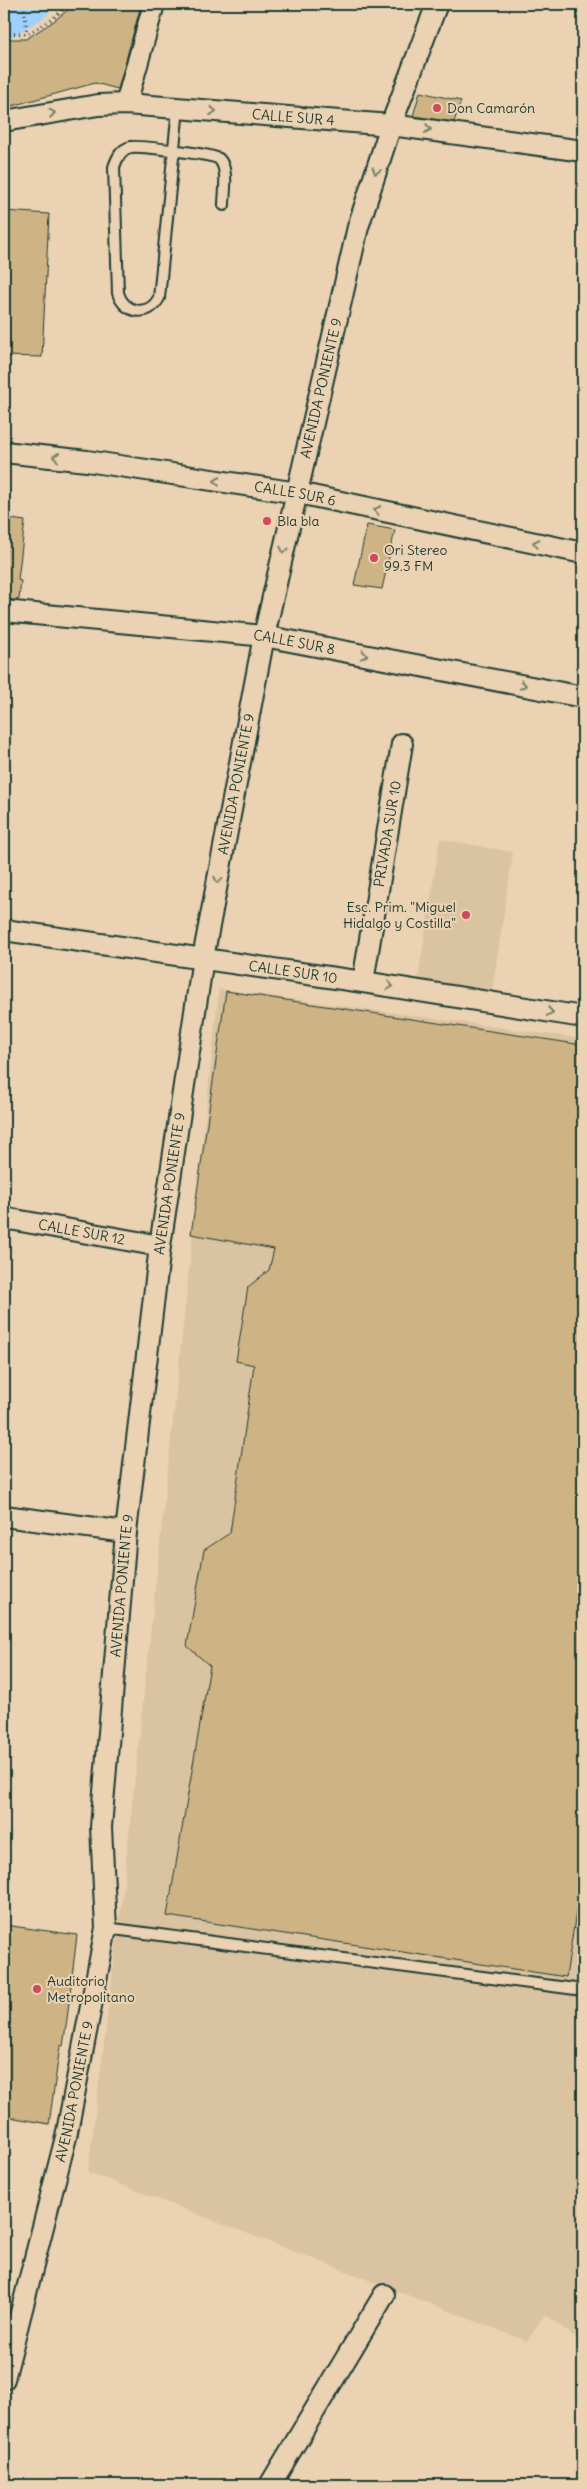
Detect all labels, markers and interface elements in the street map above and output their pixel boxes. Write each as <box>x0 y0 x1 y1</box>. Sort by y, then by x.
place label: Don Camarón <box>447 99 535 117</box>
marker: Don Camarón <box>431 102 443 114</box>
one-way arrow <box>210 105 218 116</box>
street label: CALLE SUR 4 <box>251 105 335 129</box>
one-way arrow <box>47 108 56 118</box>
one-way arrow <box>423 124 432 134</box>
one-way arrow <box>372 166 382 175</box>
street label: AVENIDA PONIENTE 9 <box>296 316 346 460</box>
one-way arrow <box>52 452 60 463</box>
one-way arrow <box>212 476 220 487</box>
street label: CALLE SUR 6 <box>253 477 337 510</box>
one-way arrow <box>372 505 381 516</box>
place label: Bla bla <box>277 512 320 530</box>
marker: Bla bla <box>261 515 273 527</box>
one-way arrow <box>531 539 540 549</box>
place label: Ori Stereo 99.3 FM <box>384 541 448 575</box>
one-way arrow <box>279 545 290 554</box>
marker: Ori Stereo 99.3 FM <box>368 552 380 564</box>
street label: CALLE SUR 8 <box>253 626 337 658</box>
one-way arrow <box>359 650 368 660</box>
one-way arrow <box>519 680 528 690</box>
street label: AVENIDA PONIENTE 9 <box>214 712 258 856</box>
street label: PRIVADA SUR 10 <box>370 779 405 888</box>
one-way arrow <box>213 876 224 885</box>
place label: Esc. Prim. "Miguel Hidalgo y Costilla" <box>343 898 456 932</box>
marker: Esc. Prim. "Miguel Hidalgo y Costilla" <box>460 909 472 921</box>
street label: CALLE SUR 10 <box>247 957 339 987</box>
one-way arrow <box>386 981 394 991</box>
one-way arrow <box>547 1006 555 1017</box>
street label: AVENIDA PONIENTE 9 <box>150 1111 189 1256</box>
street label: CALLE SUR 12 <box>37 1215 127 1249</box>
street label: AVENIDA PONIENTE 9 <box>106 1513 137 1658</box>
place label: Auditorio Metropolitano <box>47 1972 135 2006</box>
marker: Auditorio Metropolitano <box>31 1983 43 1995</box>
street label: AVENIDA PONIENTE 9 <box>51 2019 97 2164</box>

